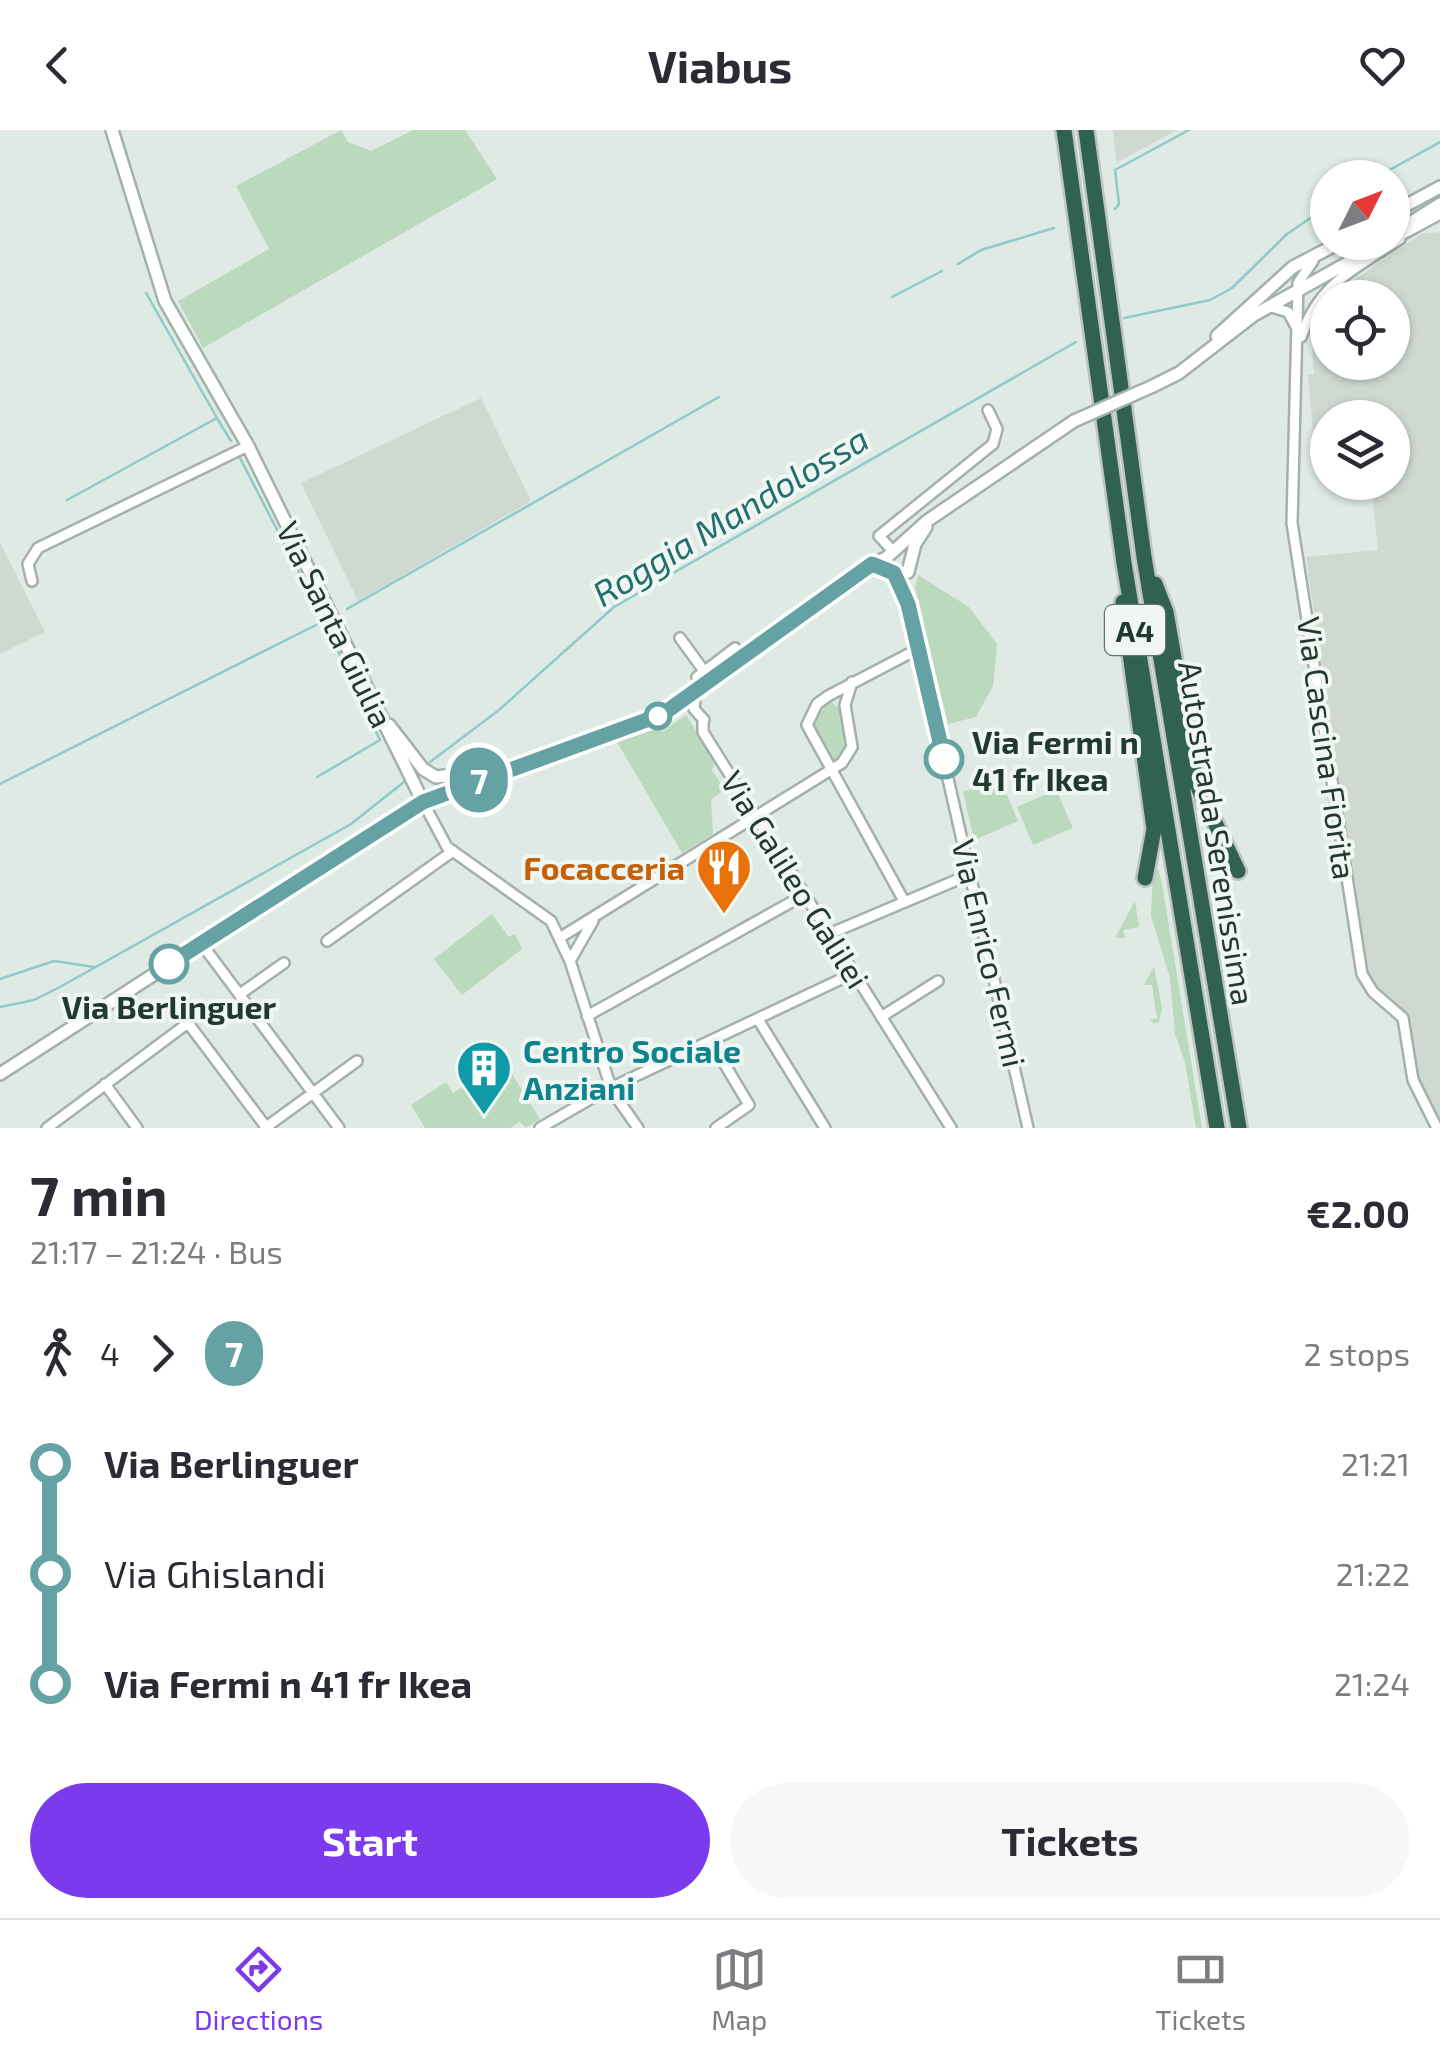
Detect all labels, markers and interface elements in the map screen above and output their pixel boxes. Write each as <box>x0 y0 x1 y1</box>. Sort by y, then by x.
icon: back <box>30 38 85 93</box>
text: Viabus <box>648 38 792 92</box>
icon: heart <box>1355 38 1410 93</box>
north arrow <box>1310 160 1410 260</box>
map controls <box>1310 160 1410 500</box>
button: locate <box>1310 280 1410 380</box>
button: layers <box>1310 400 1410 500</box>
water label: Roggia Mandolossa <box>585 416 875 614</box>
street label: Via Santa Giulia <box>270 515 402 733</box>
road number: A4 <box>1105 605 1165 655</box>
street label: Via Cascina Fiorita <box>1291 614 1365 882</box>
street label: Autostrada Serenissima <box>1172 658 1264 1008</box>
unlabelled marker <box>645 703 671 729</box>
place label: Via Fermi n 41 fr Ikea <box>972 722 1139 797</box>
marker: Via Fermi n 41 fr Ikea <box>925 740 963 778</box>
line badge: 7 <box>446 748 512 812</box>
text: 7 <box>470 759 488 801</box>
street label: Via Galileo Galilei <box>714 763 878 995</box>
street label: Via Enrico Fermi <box>945 835 1035 1071</box>
restaurant icon: Focacceria <box>694 837 754 916</box>
place label: Focacceria <box>523 848 685 886</box>
marker: Via Berlinguer <box>150 945 188 983</box>
place label: Via Berlinguer <box>62 987 277 1025</box>
place label: Centro Sociale Anziani <box>523 1031 741 1106</box>
building icon: Centro Sociale Anziani <box>454 1038 514 1117</box>
text: 7 min <box>30 1161 168 1227</box>
text: €2.00 <box>1306 1190 1410 1236</box>
text: 21:17 – 21:24 · Bus <box>30 1232 283 1270</box>
icon: walk <box>30 1326 85 1381</box>
icon: forward <box>135 1326 190 1381</box>
text: 7 <box>225 1332 243 1374</box>
text: 4 <box>100 1334 120 1372</box>
text: 2 stops <box>1303 1334 1410 1372</box>
text: Via Berlinguer <box>104 1440 359 1486</box>
text: 21:21 <box>1341 1444 1410 1482</box>
text: Via Ghislandi <box>104 1550 326 1596</box>
text: 21:22 <box>1336 1554 1410 1592</box>
text: Via Fermi n 41 fr Ikea <box>104 1660 472 1706</box>
text: 21:24 <box>1334 1664 1410 1702</box>
button: Start <box>30 1783 710 1898</box>
button: Tickets <box>730 1783 1410 1898</box>
tab: Directions <box>194 1942 323 2036</box>
tab: Map <box>711 1942 767 2036</box>
tab: Tickets <box>1155 1942 1246 2036</box>

